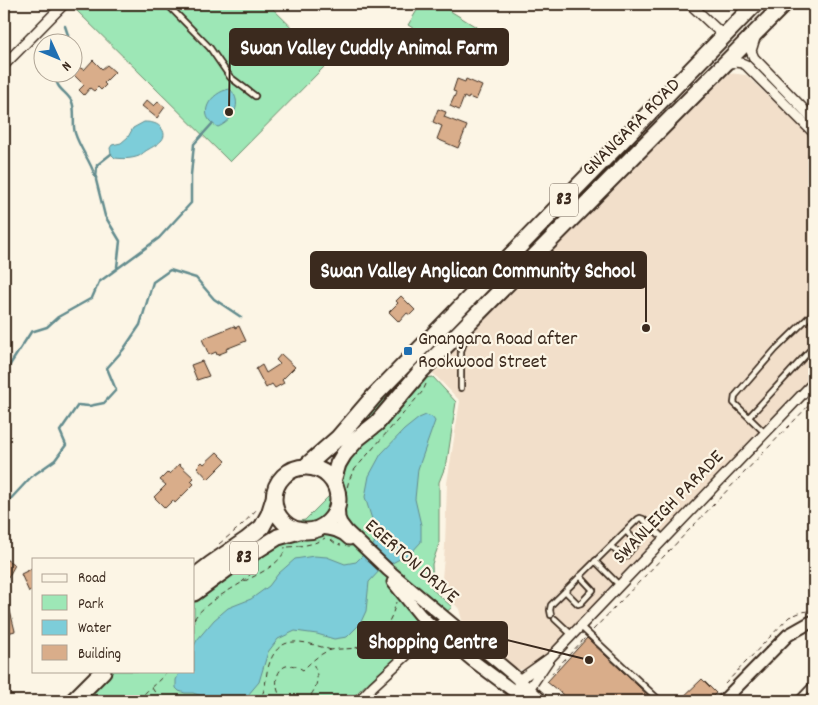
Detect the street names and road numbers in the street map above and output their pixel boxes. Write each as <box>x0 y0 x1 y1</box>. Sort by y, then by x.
street label: GNANGARA ROAD <box>576 72 688 184</box>
road number: 83 <box>550 184 578 216</box>
street label: SWANLEIGH PARADE <box>607 444 731 572</box>
street label: EGERTON DRIVE <box>358 513 464 611</box>
road number: 83 <box>230 542 258 574</box>

